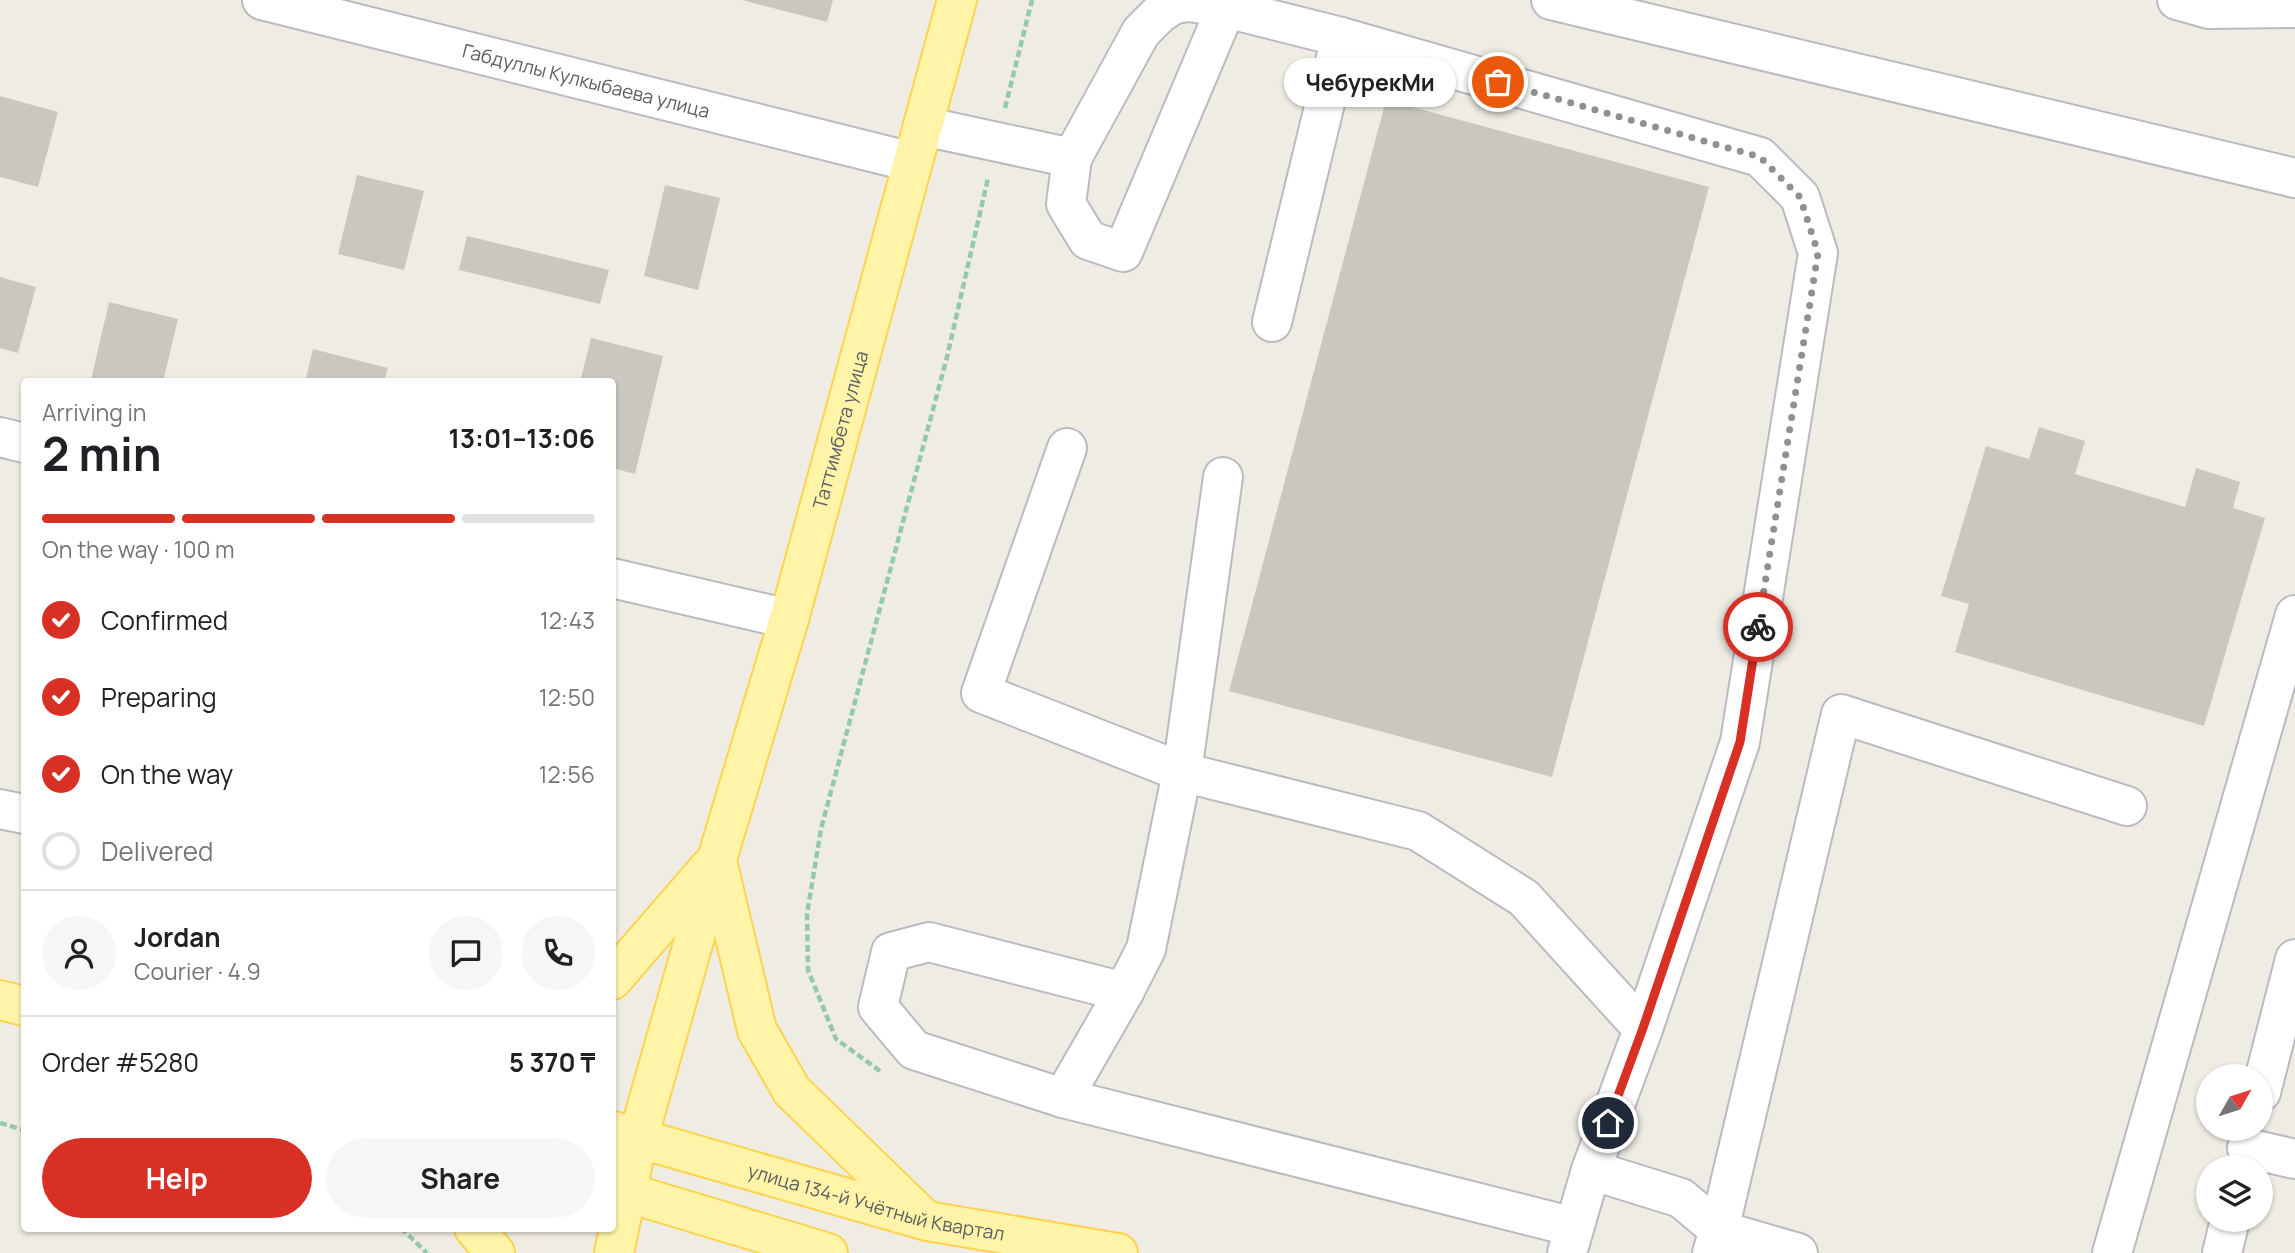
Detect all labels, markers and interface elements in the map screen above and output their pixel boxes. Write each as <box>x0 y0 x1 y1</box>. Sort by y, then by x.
street label: Габдуллы Кулкыбаева улица <box>460 37 712 124</box>
pin <box>1468 52 1528 112</box>
callout: ЧебурекМи <box>1284 57 1456 106</box>
icon: bag <box>1479 63 1517 101</box>
text: ЧебурекМи <box>1305 66 1435 98</box>
street label: Таттимбета улица <box>806 348 874 512</box>
text: Arriving in <box>42 396 147 428</box>
text: 13:01–13:06 <box>449 420 595 456</box>
text: 2 min <box>42 422 162 485</box>
text: On the way · 100 m <box>42 533 235 565</box>
courier <box>1723 592 1793 662</box>
icon: check <box>42 601 80 639</box>
text: Confirmed <box>101 602 228 638</box>
text: 12:43 <box>540 604 595 636</box>
icon: bike <box>1739 608 1777 646</box>
icon: check <box>42 678 80 716</box>
text: Preparing <box>101 679 217 715</box>
text: 12:50 <box>539 681 595 713</box>
icon: check <box>42 755 80 793</box>
text: On the way <box>101 756 233 792</box>
text: 12:56 <box>538 758 595 790</box>
text: Delivered <box>101 833 213 869</box>
button: person <box>42 916 116 990</box>
button: chat <box>429 916 503 990</box>
button: phone <box>521 916 595 990</box>
text: Jordan <box>134 919 220 955</box>
text: Courier · 4.9 <box>134 955 261 987</box>
text: Order #5280 <box>42 1044 199 1080</box>
text: 5 370 ₸ <box>509 1044 595 1080</box>
north arrow <box>2196 1064 2273 1141</box>
map controls <box>2196 1064 2273 1232</box>
pin <box>1578 1093 1638 1153</box>
icon: home <box>1589 1104 1627 1142</box>
button: Help <box>42 1138 312 1218</box>
button: Share <box>326 1138 595 1218</box>
button: layers <box>2196 1155 2273 1232</box>
street label: улица 134-й Учётный Квартал <box>745 1157 1007 1247</box>

